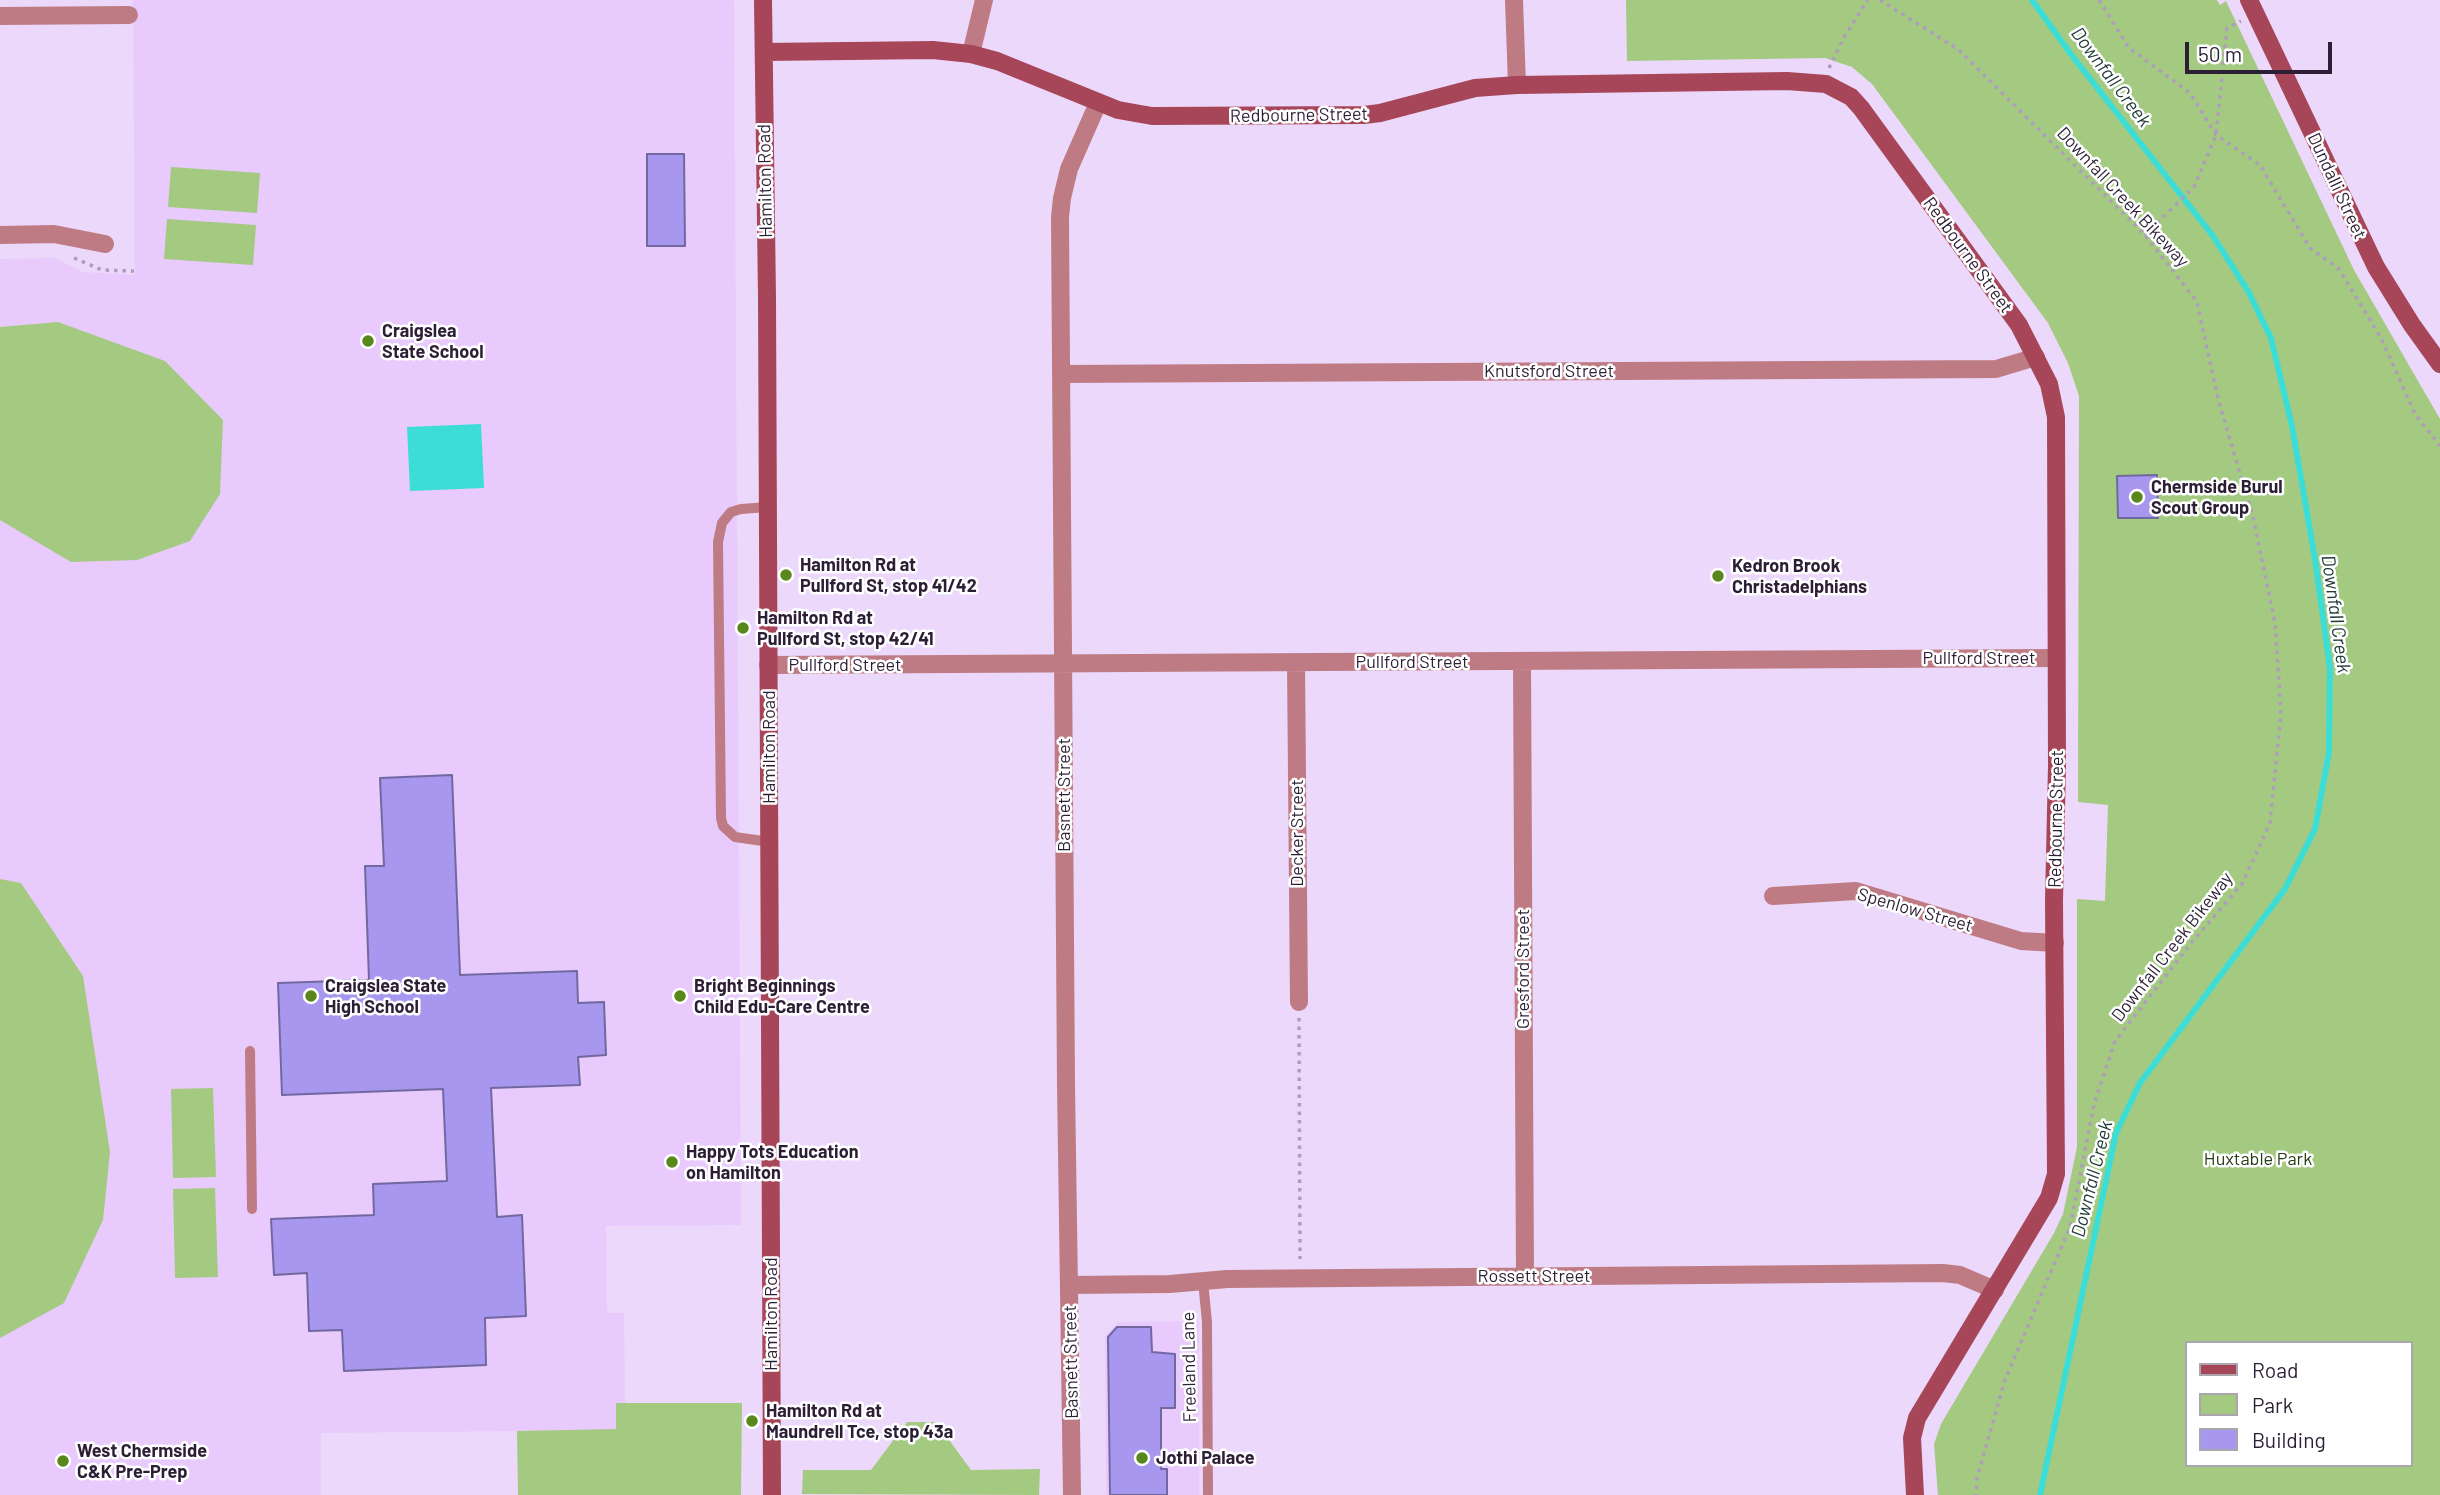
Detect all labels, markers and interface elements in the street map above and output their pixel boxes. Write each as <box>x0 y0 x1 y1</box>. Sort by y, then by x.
water label: Downfall Creek <box>2066 23 2156 131</box>
scale bar <box>2188 28 2335 72</box>
text: 50 m <box>2198 41 2242 66</box>
street label: Redbourne Street <box>1230 103 1368 127</box>
street label: Downfall Creek Bikeway <box>2052 122 2194 272</box>
street label: Hamilton Road <box>753 124 777 238</box>
street label: Dundalli Street <box>2303 129 2371 243</box>
street label: Redbourne Street <box>1919 193 2017 317</box>
place label: Craigslea State School <box>382 320 484 362</box>
marker: Craigslea State School <box>360 333 376 349</box>
street label: Knutsford Street <box>1484 360 1614 382</box>
place label: Chermside Burul Scout Group <box>2151 476 2283 518</box>
marker: Chermside Burul Scout Group <box>2129 489 2145 505</box>
place label: Hamilton Rd at Pullford St, stop 41/42 <box>800 554 977 596</box>
water label: Downfall Creek <box>2316 554 2356 674</box>
place label: Kedron Brook Christadelphians <box>1732 555 1867 598</box>
marker: Hamilton Rd at Pullford St, stop 41/42 <box>778 567 794 583</box>
marker: Kedron Brook Christadelphians <box>1710 568 1726 584</box>
place label: Hamilton Rd at Pullford St, stop 42/41 <box>757 607 934 650</box>
marker: Hamilton Rd at Pullford St, stop 42/41 <box>735 620 751 636</box>
street label: Pullford Street <box>1923 647 2035 669</box>
street label: Pullford Street <box>1356 651 1468 673</box>
street label: Pullford Street <box>789 654 901 676</box>
street label: Hamilton Road <box>758 690 780 804</box>
street label: Basnett Street <box>1053 738 1075 852</box>
street label: Redbourne Street <box>2044 750 2068 888</box>
street label: Decker Street <box>1286 779 1308 887</box>
street label: Downfall Creek Bikeway <box>2107 868 2237 1026</box>
street label: Spenlow Street <box>1855 883 1975 937</box>
street label: Gresford Street <box>1512 909 1534 1029</box>
place label: Craigslea State High School <box>325 975 446 1018</box>
place label: Bright Beginnings Child Edu-Care Centre <box>694 975 870 1018</box>
marker: Craigslea State High School <box>303 988 319 1004</box>
marker: Bright Beginnings Child Edu-Care Centre <box>672 988 688 1004</box>
water label: Downfall Creek <box>2067 1119 2117 1239</box>
place label: Happy Tots Education on Hamilton <box>686 1141 859 1184</box>
park label: Huxtable Park <box>2204 1148 2312 1170</box>
marker: Happy Tots Education on Hamilton <box>664 1154 680 1170</box>
street label: Hamilton Road <box>760 1257 782 1371</box>
street label: Rossett Street <box>1477 1265 1591 1287</box>
street label: Basnett Street <box>1059 1305 1083 1419</box>
street label: Freeland Lane <box>1177 1312 1201 1422</box>
legend <box>2184 1341 2412 1467</box>
text: Road <box>2252 1357 2298 1382</box>
text: Park <box>2252 1392 2293 1417</box>
place label: Hamilton Rd at Maundrell Tce, stop 43a <box>766 1400 953 1442</box>
marker: Hamilton Rd at Maundrell Tce, stop 43a <box>744 1413 760 1429</box>
text: Building <box>2252 1427 2326 1452</box>
place label: West Chermside C&K Pre-Prep <box>77 1440 207 1482</box>
place label: Jothi Palace <box>1156 1447 1255 1469</box>
marker: Jothi Palace <box>1134 1450 1150 1466</box>
marker: West Chermside C&K Pre-Prep <box>55 1453 71 1469</box>

